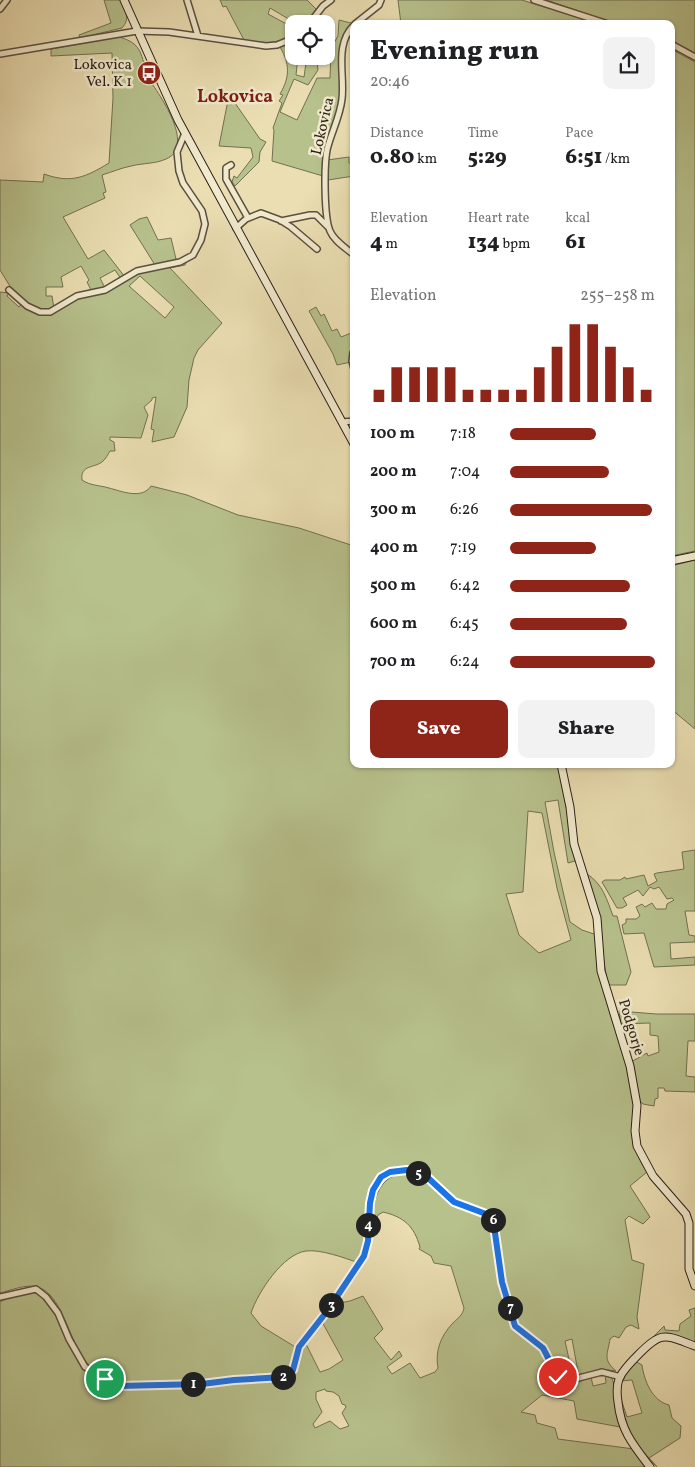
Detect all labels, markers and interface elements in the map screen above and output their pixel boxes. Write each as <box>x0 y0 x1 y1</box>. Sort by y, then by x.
map controls <box>285 15 335 65</box>
button: locate <box>285 15 335 65</box>
text: Evening run <box>370 32 539 71</box>
button: share <box>603 37 655 89</box>
place label: Lokovica Vel. K 1 <box>73 55 132 93</box>
bus stop icon: Lokovica Vel. K 1 <box>136 60 162 86</box>
text: 20:46 <box>370 71 409 93</box>
district label: Lokovica <box>197 85 273 110</box>
street label: Lokovica <box>307 95 340 157</box>
text: Distance <box>370 124 424 143</box>
text: Time <box>468 124 498 143</box>
text: Pace <box>565 124 593 143</box>
text: 0.80 <box>370 143 414 172</box>
text: 5:29 <box>468 143 507 172</box>
text: 6:51 <box>565 143 602 172</box>
text: km <box>414 150 437 169</box>
text: /km <box>602 150 630 169</box>
text: Elevation <box>370 209 428 228</box>
text: Heart rate <box>468 209 529 228</box>
text: kcal <box>565 209 590 228</box>
text: 4 <box>370 228 383 257</box>
text: 134 <box>468 228 500 257</box>
text: 61 <box>565 228 586 257</box>
text: m <box>383 235 398 254</box>
text: bpm <box>500 235 531 254</box>
text: Elevation <box>370 285 437 307</box>
text: 255–258 m <box>580 285 655 307</box>
text: 100 m <box>370 423 415 445</box>
text: 7:18 <box>450 423 476 445</box>
text: 200 m <box>370 461 417 483</box>
text: 7:04 <box>450 461 480 483</box>
text: 300 m <box>370 499 416 521</box>
text: 6:26 <box>450 499 479 521</box>
text: 400 m <box>370 537 418 559</box>
text: 7:19 <box>450 537 476 559</box>
text: 500 m <box>370 575 416 597</box>
text: 6:42 <box>450 575 480 597</box>
text: 600 m <box>370 613 417 635</box>
text: 6:45 <box>450 613 479 635</box>
text: 700 m <box>370 651 416 673</box>
text: 6:24 <box>450 651 480 673</box>
button: Save <box>370 700 508 758</box>
button: Share <box>518 700 655 758</box>
street label: Podgorje <box>612 997 649 1058</box>
pin: 5 <box>406 1160 430 1186</box>
text: 5 <box>415 1164 422 1183</box>
pin: 6 <box>480 1208 506 1232</box>
text: 6 <box>490 1211 497 1230</box>
pin: 4 <box>356 1212 380 1238</box>
text: 4 <box>364 1216 373 1235</box>
pin: 3 <box>318 1292 344 1318</box>
text: 3 <box>328 1296 335 1315</box>
pin: 7 <box>498 1296 522 1320</box>
text: 7 <box>507 1299 514 1318</box>
pin <box>537 1356 579 1398</box>
pin <box>84 1358 126 1400</box>
icon: check <box>544 1363 572 1391</box>
pin: 2 <box>270 1364 296 1390</box>
icon: arrive <box>91 1365 119 1393</box>
text: 2 <box>280 1368 287 1387</box>
pin: 1 <box>180 1372 206 1396</box>
text: 1 <box>191 1375 196 1394</box>

